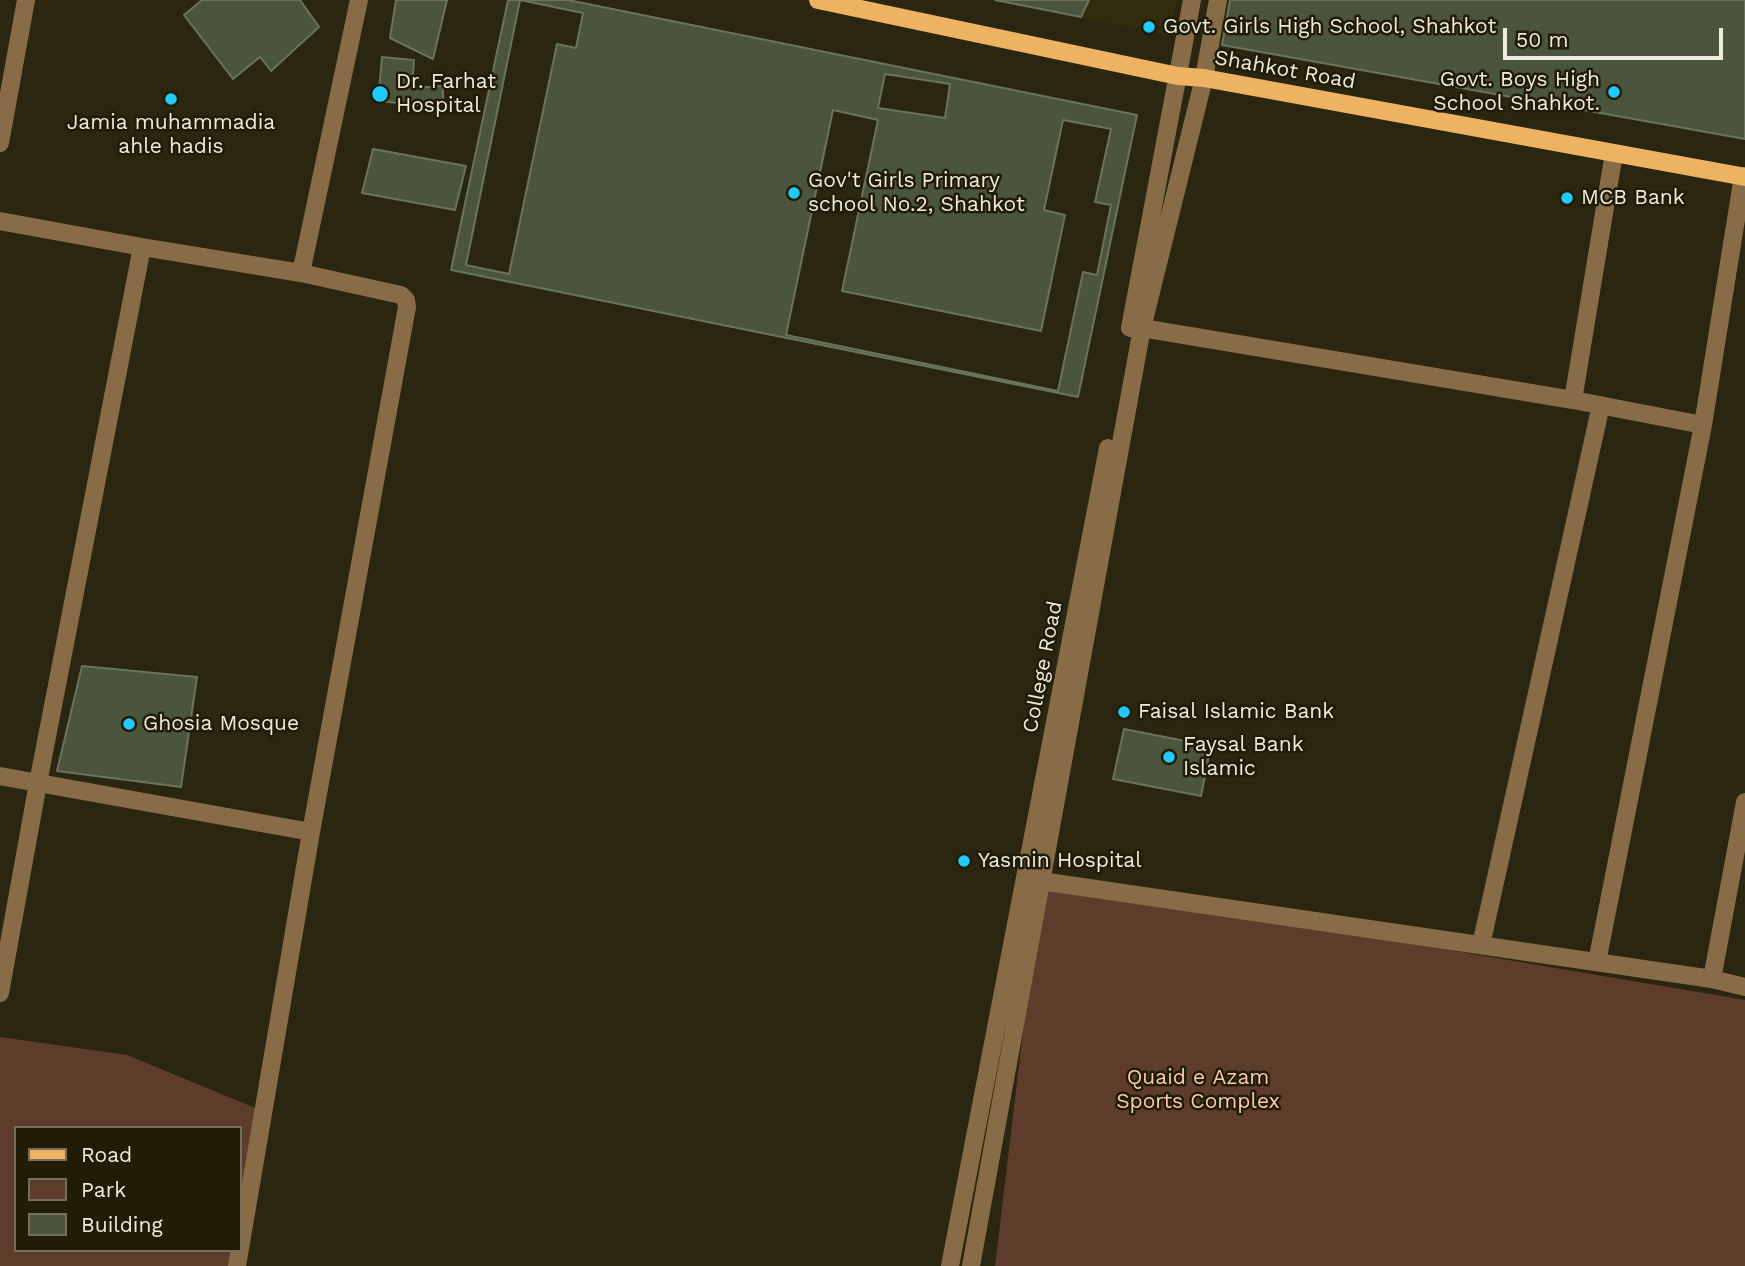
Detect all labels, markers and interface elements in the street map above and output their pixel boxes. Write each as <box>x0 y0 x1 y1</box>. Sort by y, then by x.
place label: Govt. Girls High School, Shahkot <box>1163 14 1496 40</box>
scale bar <box>1507 14 1728 58</box>
marker: Govt. Girls High School, Shahkot <box>1141 19 1157 35</box>
text: 50 m <box>1516 27 1568 52</box>
street label: Shahkot Road <box>1213 45 1357 95</box>
place label: Govt. Boys High School Shahkot. <box>1433 67 1600 117</box>
place label: Dr. Farhat Hospital <box>396 69 496 119</box>
marker: Dr. Farhat Hospital <box>370 84 390 104</box>
marker: Govt. Boys High School Shahkot. <box>1606 84 1622 100</box>
marker: Jamia muhammadia ahle hadis <box>163 91 179 107</box>
place label: Jamia muhammadia ahle hadis <box>67 110 275 160</box>
place label: Gov't Girls Primary school No.2, Shahkot <box>808 168 1025 218</box>
marker: Gov't Girls Primary school No.2, Shahkot <box>786 185 802 201</box>
place label: MCB Bank <box>1581 185 1685 211</box>
marker: MCB Bank <box>1559 190 1575 206</box>
street label: College Road <box>1018 599 1068 735</box>
place label: Faisal Islamic Bank <box>1138 699 1334 725</box>
marker: Faisal Islamic Bank <box>1116 704 1132 720</box>
place label: Ghosia Mosque <box>143 711 299 737</box>
marker: Ghosia Mosque <box>121 716 137 732</box>
place label: Faysal Bank Islamic <box>1183 732 1304 782</box>
marker: Faysal Bank Islamic <box>1161 749 1177 765</box>
place label: Yasmin Hospital <box>978 848 1142 874</box>
marker: Yasmin Hospital <box>956 853 972 869</box>
park label: Quaid e Azam Sports Complex <box>1116 1065 1280 1115</box>
legend <box>14 1126 242 1252</box>
text: Road <box>81 1142 132 1167</box>
text: Park <box>81 1177 126 1202</box>
text: Building <box>81 1212 163 1237</box>

